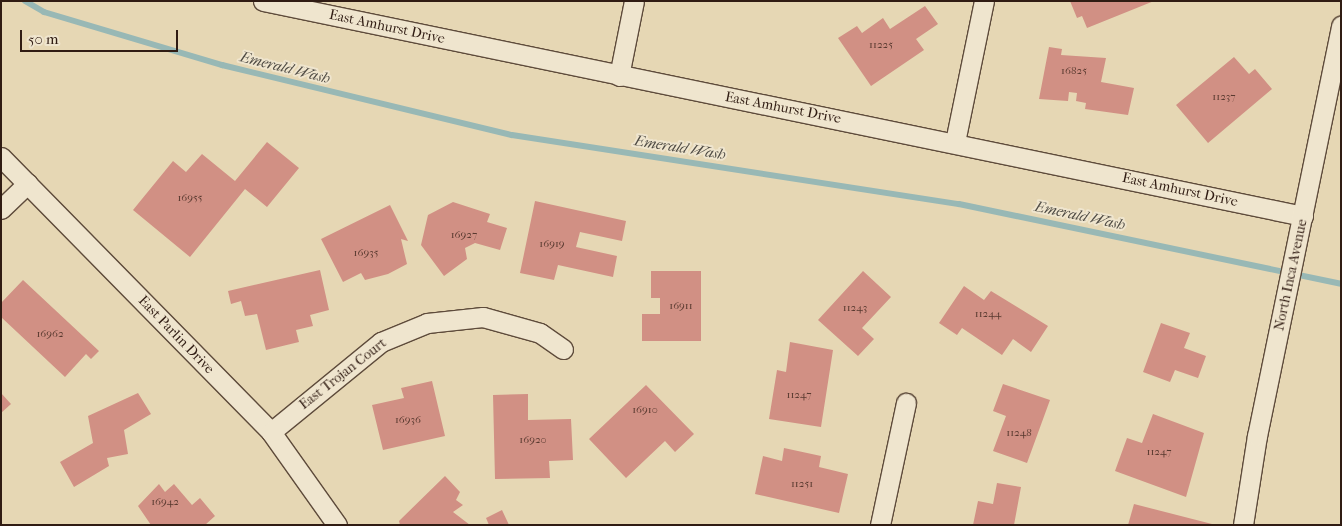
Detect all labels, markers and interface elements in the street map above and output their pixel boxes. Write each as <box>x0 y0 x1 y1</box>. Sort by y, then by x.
street label: East Amhurst Drive <box>328 7 446 47</box>
scale bar <box>22 20 180 52</box>
text: 50 m <box>28 30 58 48</box>
house number: 11225 <box>869 38 893 52</box>
water label: Emerald Wash <box>238 48 332 88</box>
house number: 16825 <box>1061 64 1087 78</box>
street label: East Amhurst Drive <box>724 89 842 127</box>
house number: 11237 <box>1212 90 1236 104</box>
water label: Emerald Wash <box>633 132 727 164</box>
street label: East Amhurst Drive <box>1121 170 1239 210</box>
house number: 16955 <box>177 191 203 205</box>
water label: Emerald Wash <box>1033 198 1127 234</box>
street label: North Inca Avenue <box>1271 218 1311 332</box>
house number: 16927 <box>451 228 477 242</box>
house number: 16919 <box>539 237 565 251</box>
house number: 16935 <box>354 246 378 260</box>
street label: East Parlin Drive <box>134 292 218 378</box>
house number: 16911 <box>669 299 693 313</box>
house number: 11243 <box>843 301 867 315</box>
house number: 11244 <box>975 307 1001 321</box>
house number: 16962 <box>36 327 64 341</box>
street label: East Trojan Court <box>296 335 390 413</box>
house number: 11247 <box>787 388 811 402</box>
house number: 16910 <box>632 403 658 417</box>
house number: 16936 <box>395 413 421 427</box>
house number: 11248 <box>1006 426 1032 440</box>
house number: 16920 <box>519 433 547 447</box>
house number: 11247 <box>1147 445 1171 459</box>
house number: 11251 <box>791 477 813 491</box>
house number: 16942 <box>151 495 179 509</box>

